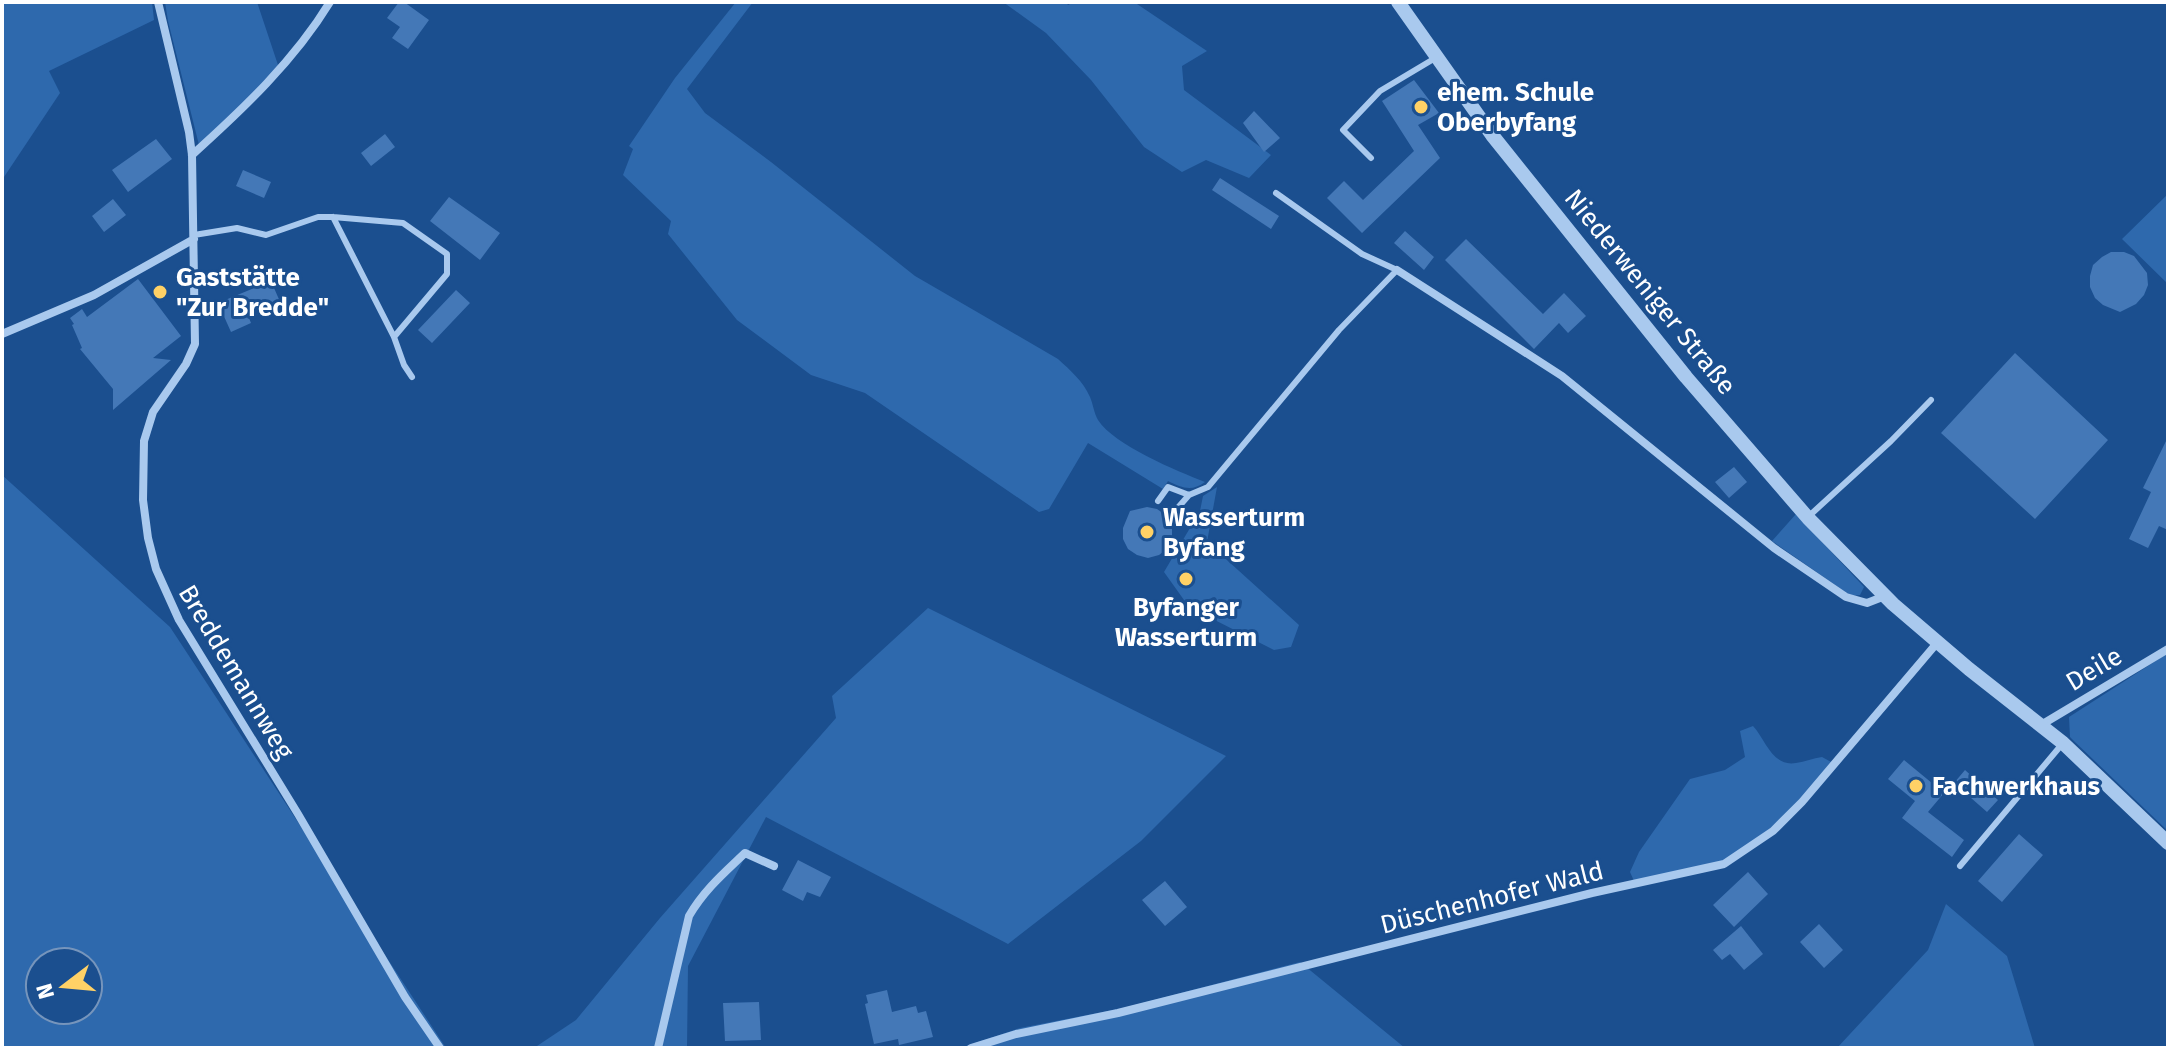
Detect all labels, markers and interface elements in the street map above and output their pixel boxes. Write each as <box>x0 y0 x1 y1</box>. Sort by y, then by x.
place label: ehem. Schule Oberbyfang <box>1437 77 1594 138</box>
marker: ehem. Schule Oberbyfang <box>1412 98 1430 116</box>
street label: Niederweniger Straße <box>1558 183 1742 401</box>
place label: Gaststätte "Zur Bredde" <box>176 262 329 323</box>
marker: Gaststätte "Zur Bredde" <box>151 283 169 301</box>
place label: Wasserturm Byfang <box>1163 502 1305 563</box>
marker: Wasserturm Byfang <box>1138 523 1156 541</box>
marker: Byfanger Wasserturm <box>1177 570 1195 588</box>
street label: Breddemannweg <box>172 579 300 765</box>
place label: Byfanger Wasserturm <box>1115 592 1257 653</box>
street label: Deile <box>2060 640 2128 698</box>
place label: Fachwerkhaus <box>1932 771 2101 802</box>
marker: Fachwerkhaus <box>1907 777 1925 795</box>
street label: Düschenhofer Wald <box>1377 855 1607 941</box>
north arrow <box>24 946 104 1026</box>
text: N <box>30 981 60 1002</box>

